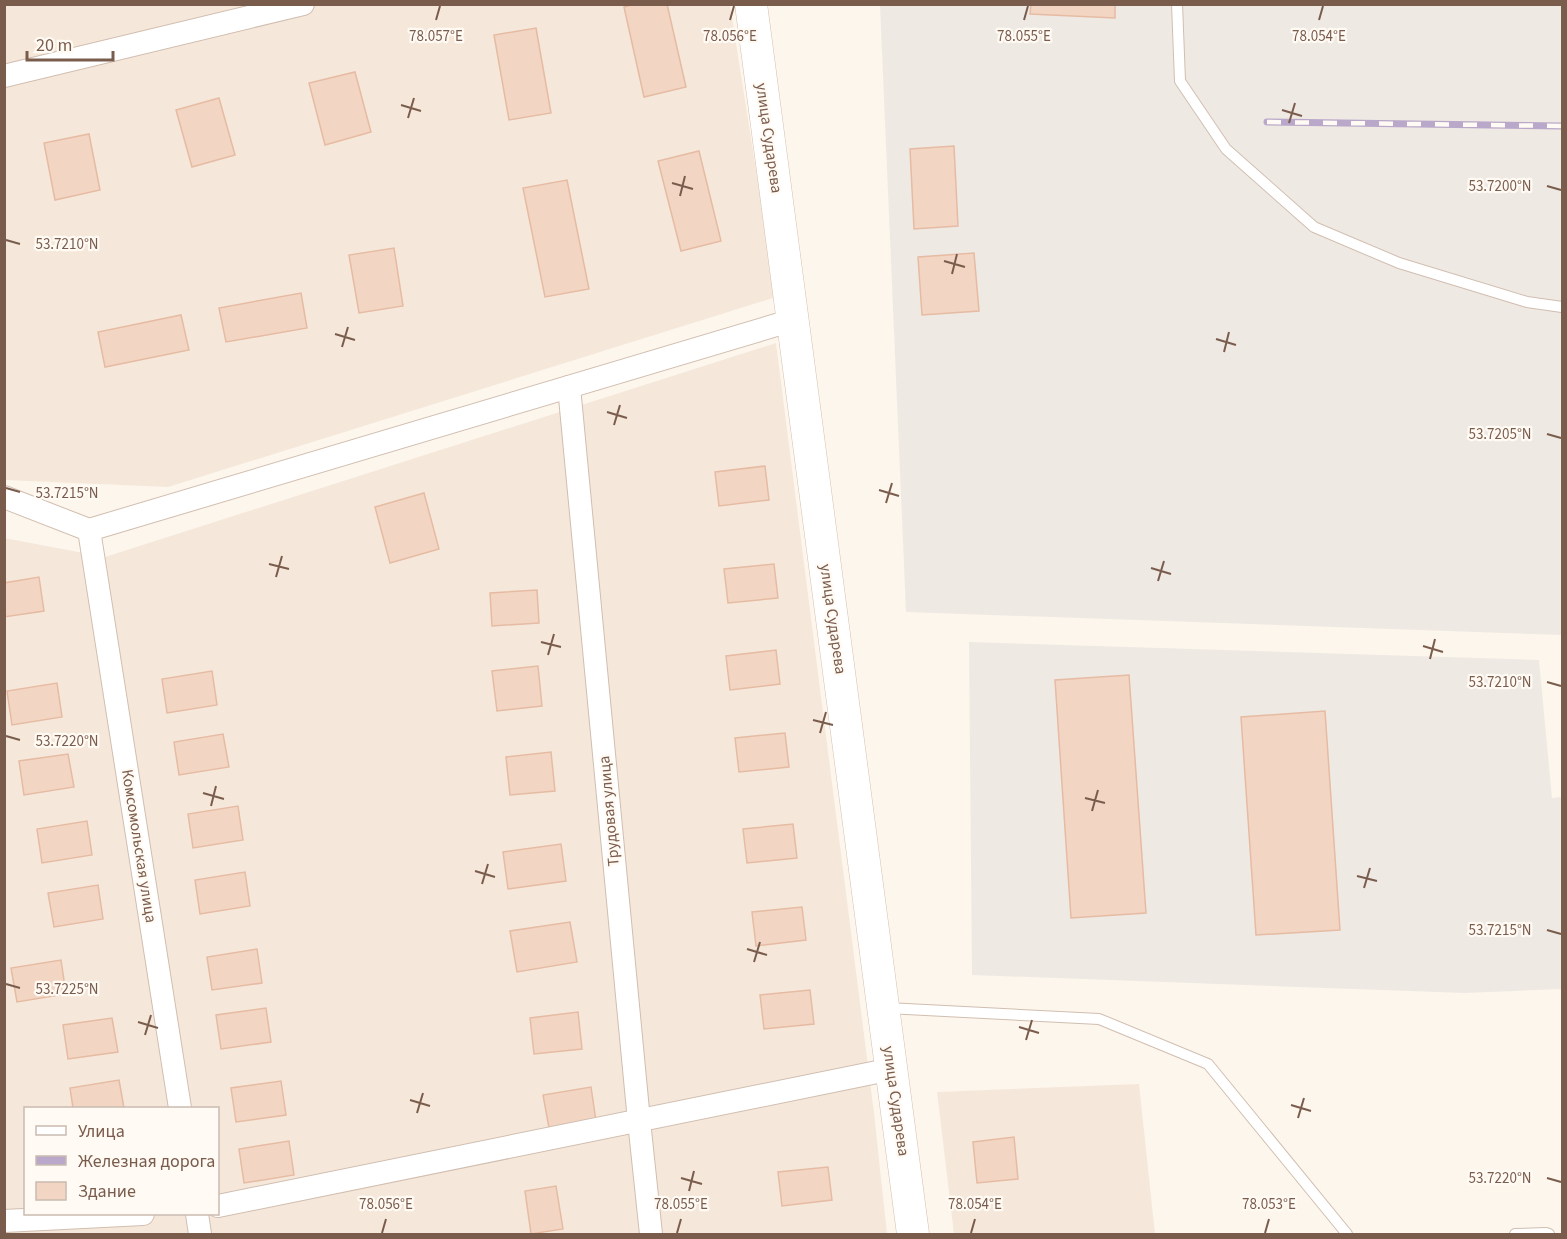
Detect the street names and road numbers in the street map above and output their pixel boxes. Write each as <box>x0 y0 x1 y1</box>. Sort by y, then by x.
street label: улица Сударева <box>750 81 788 195</box>
street label: улица Сударева <box>814 562 852 676</box>
street label: Трудовая улица <box>593 755 625 867</box>
street label: Комсомольская улица <box>116 768 162 924</box>
street label: улица Сударева <box>877 1044 915 1158</box>

